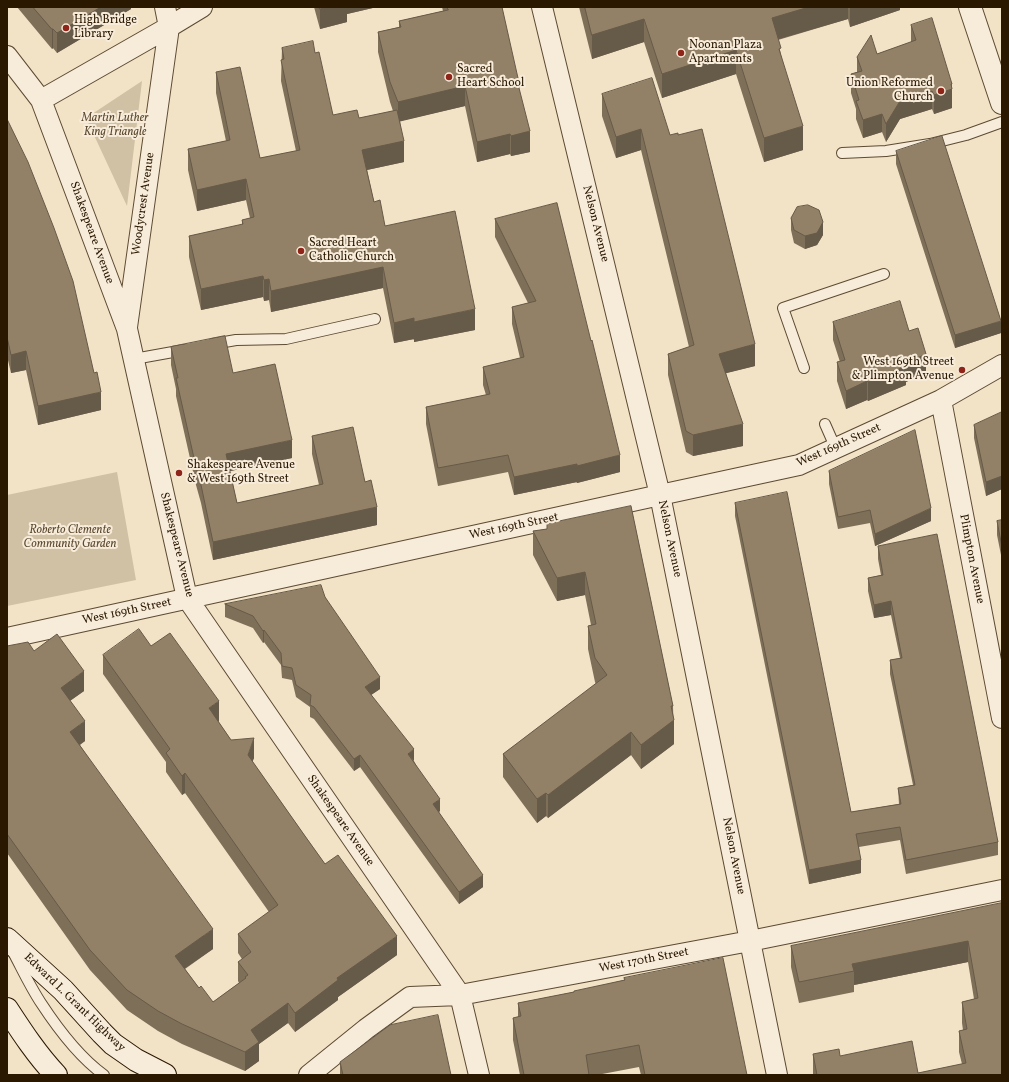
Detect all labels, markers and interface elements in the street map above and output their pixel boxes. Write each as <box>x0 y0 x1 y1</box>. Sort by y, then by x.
place label: High Bridge Library <box>74 14 137 42</box>
marker: High Bridge Library <box>61 23 71 33</box>
place label: Noonan Plaza Apartments <box>689 39 762 67</box>
marker: Noonan Plaza Apartments <box>676 48 686 58</box>
place label: Sacred Heart School <box>457 63 524 91</box>
marker: Sacred Heart School <box>444 72 454 82</box>
place label: Union Reformed Church <box>846 77 933 105</box>
marker: Union Reformed Church <box>936 86 946 96</box>
park label: Martin Luther King Triangle <box>81 112 149 140</box>
street label: Woodycrest Avenue <box>130 151 158 257</box>
street label: Shakespeare Avenue <box>66 180 116 286</box>
street label: Nelson Avenue <box>579 184 611 264</box>
place label: Sacred Heart Catholic Church <box>309 237 394 265</box>
marker: Sacred Heart Catholic Church <box>296 246 306 256</box>
place label: West 169th Street & Plimpton Avenue <box>852 356 954 384</box>
marker: West 169th Street & Plimpton Avenue <box>957 365 967 375</box>
street label: West 169th Street <box>795 421 883 471</box>
place label: Shakespeare Avenue & West 169th Street <box>187 459 295 487</box>
marker: Shakespeare Avenue & West 169th Street <box>174 468 184 478</box>
street label: Shakespeare Avenue <box>156 491 196 599</box>
street label: Nelson Avenue <box>654 499 684 579</box>
street label: West 169th Street <box>468 511 560 543</box>
street label: Plimpton Avenue <box>955 513 987 605</box>
park label: Roberto Clemente Community Garden <box>24 524 116 552</box>
street label: West 169th Street <box>81 596 173 628</box>
street label: Shakespeare Avenue <box>303 773 377 869</box>
street label: Nelson Avenue <box>718 816 748 896</box>
street label: West 170th Street <box>598 945 690 977</box>
street label: Edward L. Grant Highway <box>20 951 128 1055</box>

